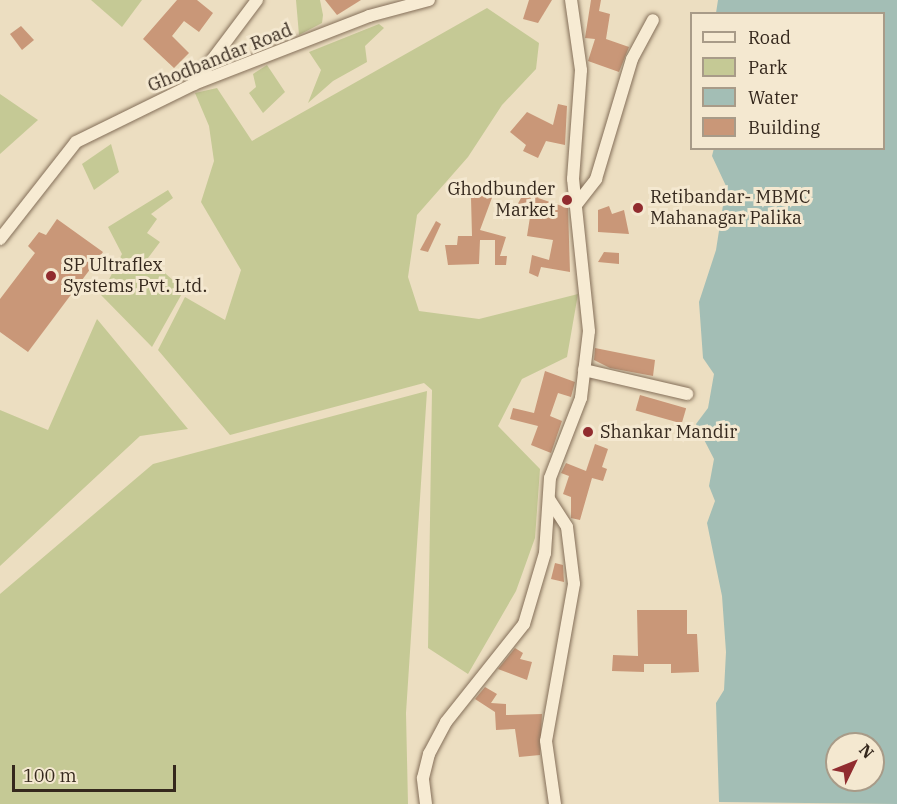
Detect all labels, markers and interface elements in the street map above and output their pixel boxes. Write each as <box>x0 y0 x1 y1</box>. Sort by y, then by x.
legend <box>690 12 885 150</box>
street label: Ghodbandar Road <box>145 19 295 97</box>
text: Road <box>748 26 791 49</box>
text: Park <box>748 56 787 79</box>
text: Water <box>748 86 798 109</box>
text: Building <box>748 116 820 139</box>
place label: Ghodbunder Market <box>448 179 555 222</box>
place label: Retibandar- MBMC Mahanagar Palika <box>650 187 811 230</box>
marker: Ghodbunder Market <box>560 193 574 207</box>
marker: Retibandar- MBMC Mahanagar Palika <box>631 201 645 215</box>
place label: SP Ultraflex Systems Pvt. Ltd. <box>63 255 207 298</box>
marker: SP Ultraflex Systems Pvt. Ltd. <box>44 269 58 283</box>
place label: Shankar Mandir <box>600 421 737 443</box>
marker: Shankar Mandir <box>581 425 595 439</box>
north arrow <box>825 732 885 792</box>
text: N <box>855 740 878 763</box>
scale bar <box>15 753 178 791</box>
text: 100 m <box>23 764 77 787</box>

